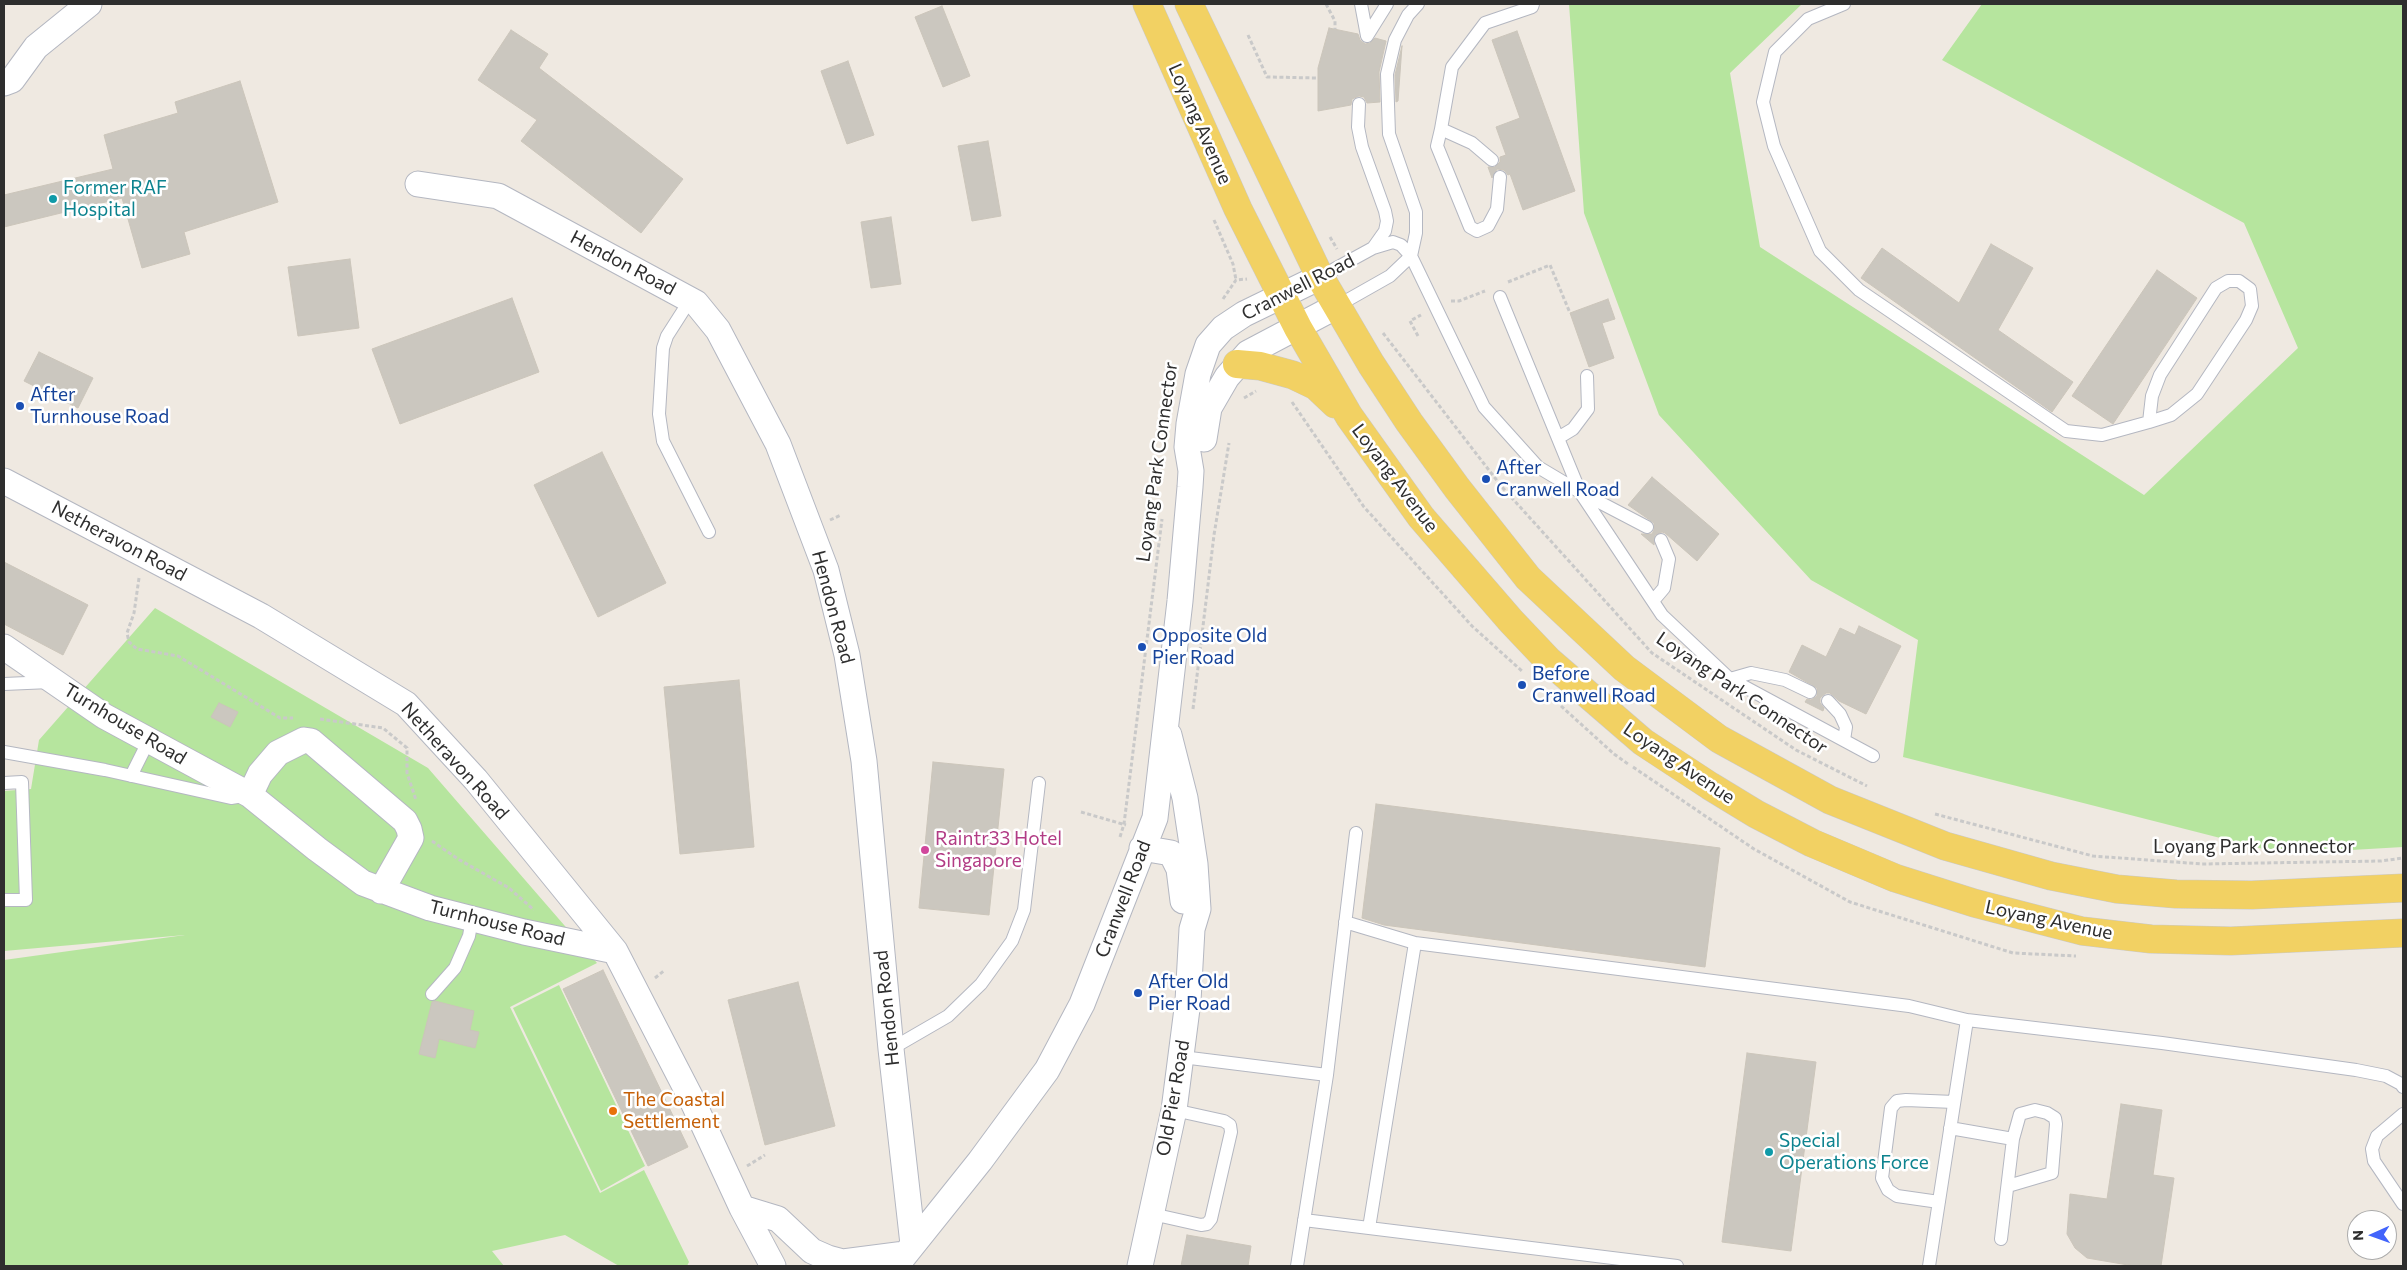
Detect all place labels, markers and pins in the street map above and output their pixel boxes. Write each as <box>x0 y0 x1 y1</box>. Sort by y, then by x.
place label: Former RAF Hospital <box>63 177 167 221</box>
marker: Former RAF Hospital <box>47 193 59 205</box>
place label: After Turnhouse Road <box>30 384 169 428</box>
marker: After Turnhouse Road <box>14 400 26 412</box>
place label: After Cranwell Road <box>1496 457 1620 501</box>
marker: After Cranwell Road <box>1480 473 1492 485</box>
place label: Opposite Old Pier Road <box>1152 625 1267 669</box>
marker: Opposite Old Pier Road <box>1136 641 1148 653</box>
place label: Before Cranwell Road <box>1532 663 1656 707</box>
marker: Before Cranwell Road <box>1516 679 1528 691</box>
place label: Raintr33 Hotel Singapore <box>935 828 1062 872</box>
marker: Raintr33 Hotel Singapore <box>919 844 931 856</box>
place label: After Old Pier Road <box>1148 971 1230 1015</box>
marker: After Old Pier Road <box>1132 987 1144 999</box>
place label: The Coastal Settlement <box>623 1089 725 1133</box>
marker: The Coastal Settlement <box>607 1105 619 1117</box>
place label: Special Operations Force <box>1779 1130 1929 1174</box>
marker: Special Operations Force <box>1763 1146 1775 1158</box>

